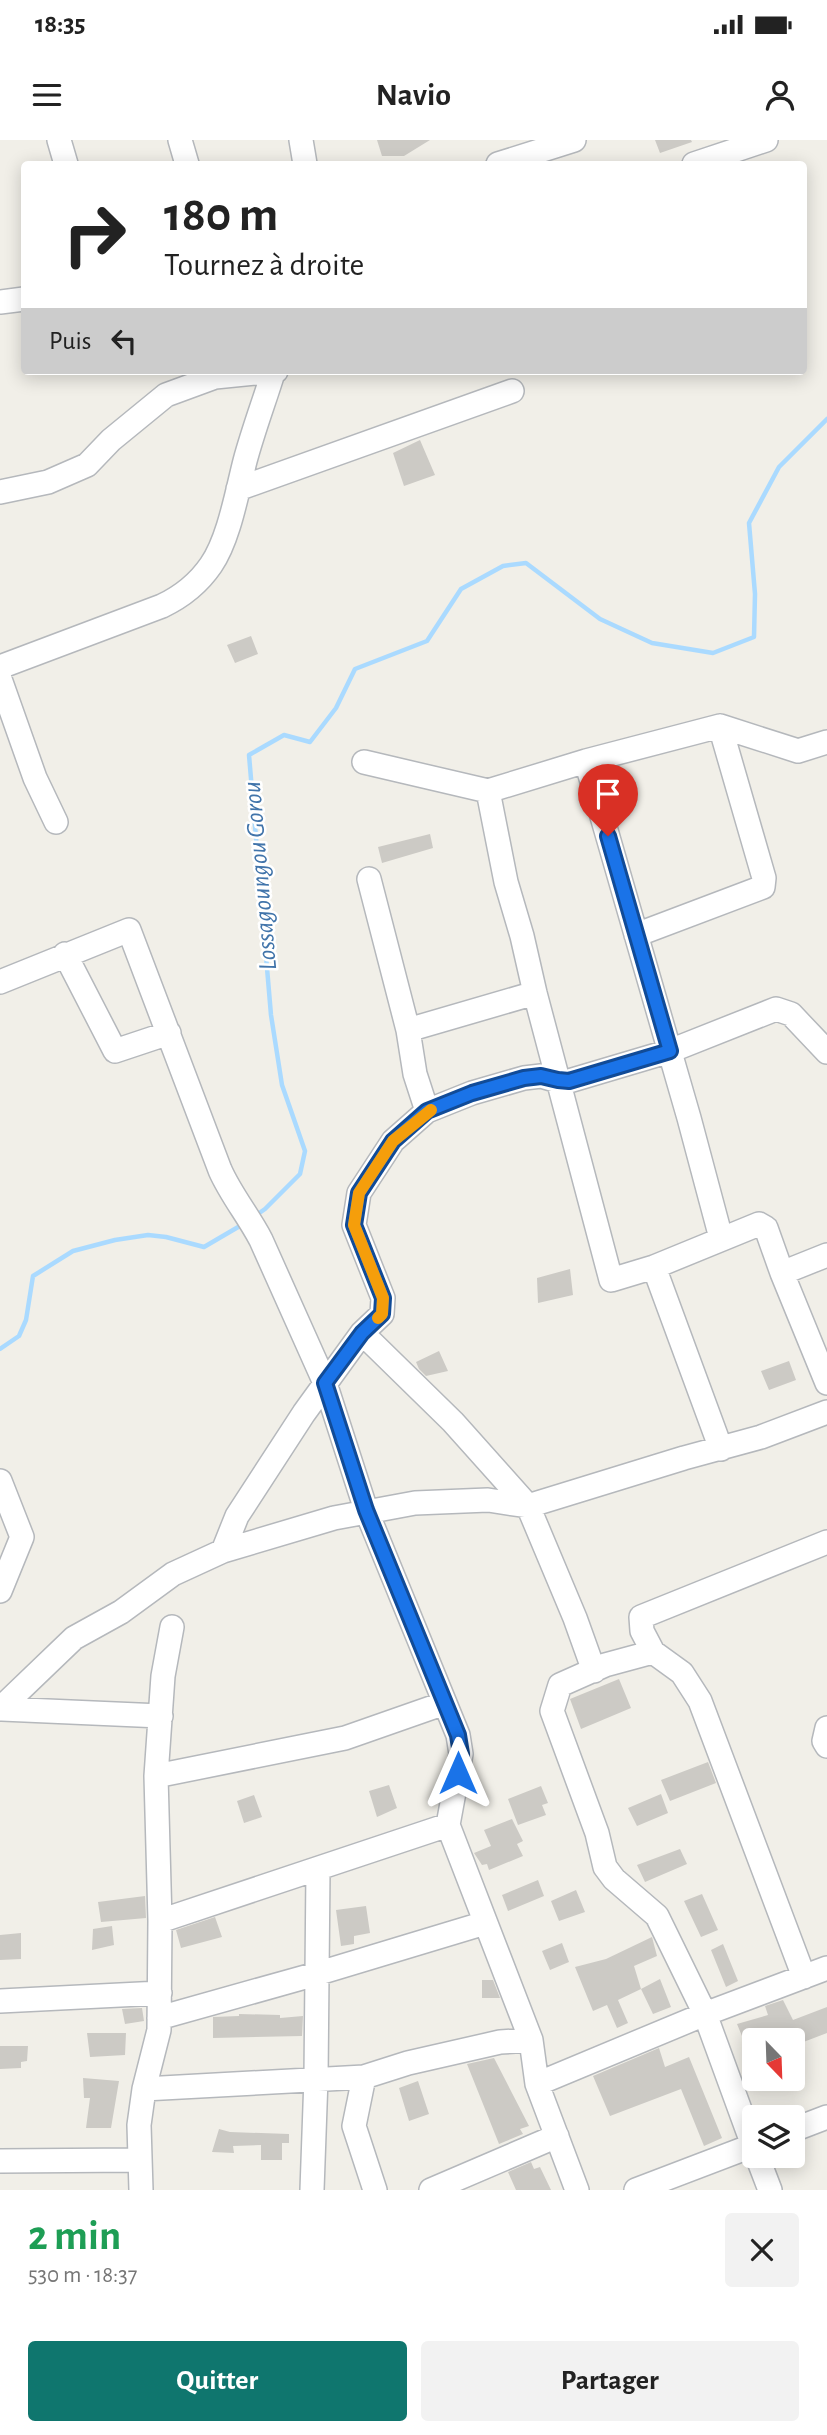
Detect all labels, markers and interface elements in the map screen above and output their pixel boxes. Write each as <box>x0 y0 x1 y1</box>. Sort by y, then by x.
text: 18:35 <box>35 11 86 37</box>
icon: menu <box>28 76 66 114</box>
icon: person <box>761 76 799 114</box>
text: Navio <box>376 79 451 111</box>
icon: right <box>49 189 140 280</box>
text: 180 m <box>164 191 278 240</box>
text: Tournez à droite <box>164 249 364 281</box>
icon: left <box>105 322 143 360</box>
text: Puis <box>49 328 91 354</box>
pin <box>578 764 638 836</box>
icon: arrive <box>589 775 627 813</box>
water label: Lossagoungou Gorou <box>239 780 281 972</box>
position arrow <box>421 1736 495 1810</box>
north arrow <box>742 2028 805 2091</box>
map controls <box>742 2028 805 2168</box>
button: layers <box>742 2105 805 2168</box>
button: close <box>725 2213 799 2287</box>
text: 2 min <box>28 2215 121 2257</box>
text: 530 m · 18:37 <box>28 2264 137 2287</box>
button: Quitter <box>28 2341 407 2421</box>
button: Partager <box>421 2341 799 2421</box>

